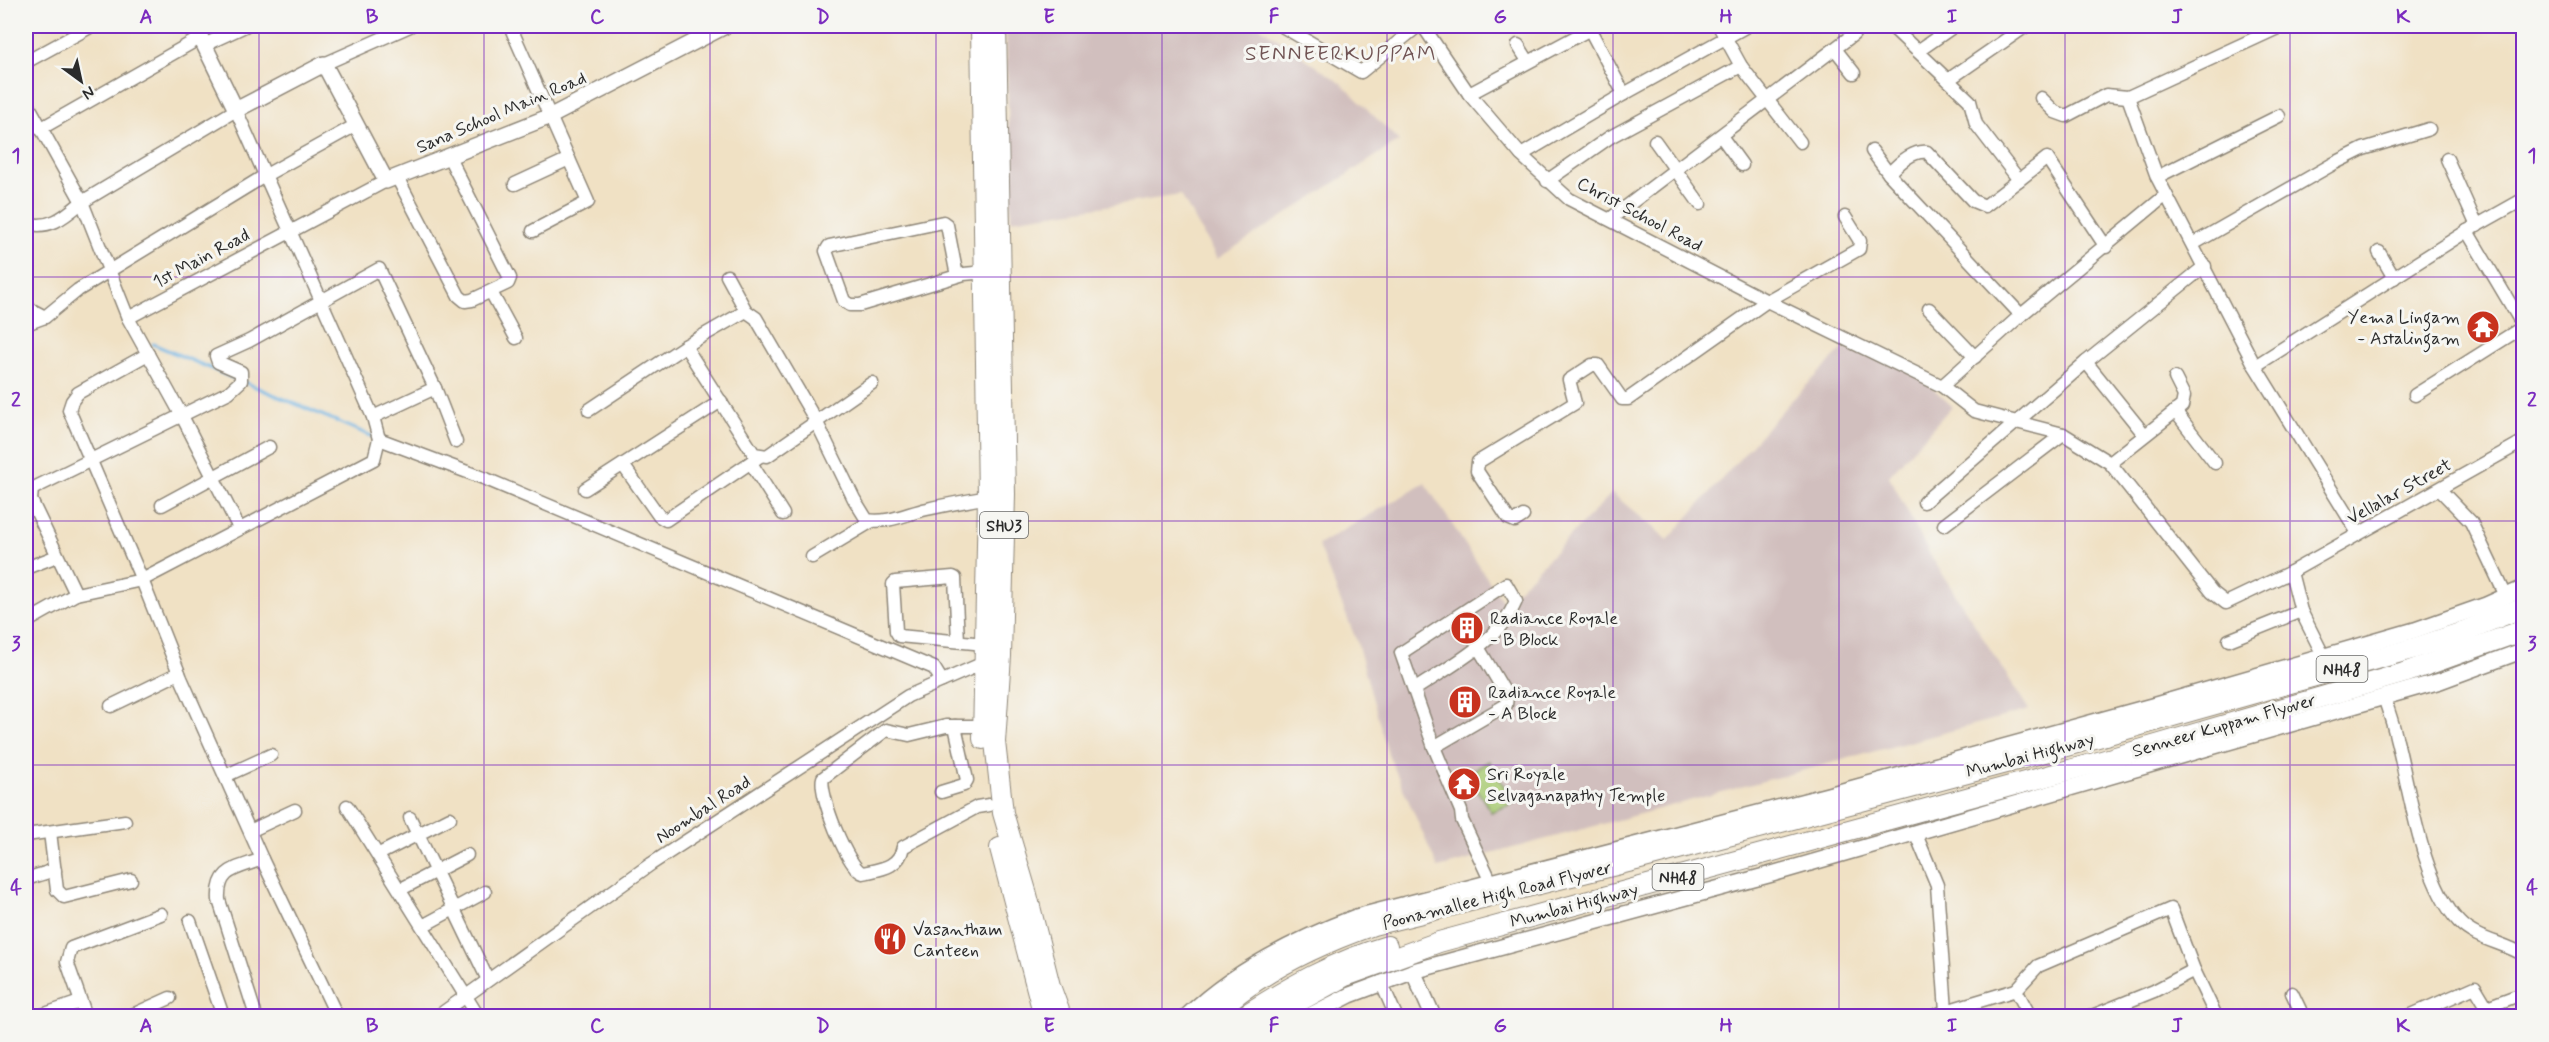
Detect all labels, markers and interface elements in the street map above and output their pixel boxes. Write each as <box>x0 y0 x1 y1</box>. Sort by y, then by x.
text: A <box>139 4 153 31</box>
text: B <box>366 4 379 31</box>
text: C <box>590 4 605 31</box>
text: D <box>816 4 830 31</box>
text: E <box>1043 4 1055 31</box>
text: F <box>1269 4 1280 31</box>
text: G <box>1493 4 1507 31</box>
text: H <box>1719 4 1733 31</box>
text: I <box>1947 4 1957 31</box>
text: J <box>2171 4 2183 31</box>
text: K <box>2396 4 2411 31</box>
district label: SENNEERKUPPAM <box>1245 40 1437 68</box>
north arrow <box>51 51 111 111</box>
street label: Sana School Main Road <box>413 66 590 160</box>
text: N <box>78 81 99 104</box>
text: 1 <box>12 143 20 170</box>
text: 1 <box>2528 143 2536 170</box>
street label: Christ School Road <box>1572 172 1707 258</box>
street label: 1st Main Road <box>149 223 254 294</box>
place label: Yema Lingam - Astalingam <box>2348 306 2460 353</box>
temple icon: Yema Lingam - Astalingam <box>2465 309 2501 345</box>
text: 2 <box>11 387 21 414</box>
text: 2 <box>2527 387 2537 414</box>
street label: Vellalar Street <box>2343 453 2456 531</box>
road number: SHU3 <box>980 512 1028 538</box>
place label: Radiance Royale - B Block <box>1490 607 1618 652</box>
building icon: Radiance Royale - B Block <box>1449 610 1485 646</box>
text: 3 <box>11 631 21 658</box>
text: 3 <box>2527 631 2537 658</box>
road number: NH48 <box>2316 656 2368 682</box>
place label: Radiance Royale - A Block <box>1488 681 1616 726</box>
building icon: Radiance Royale - A Block <box>1447 684 1483 720</box>
street label: Senneer Kuppam Flyover <box>2129 688 2319 764</box>
street label: Mumbai Highway <box>1964 727 2097 787</box>
place label: Sri Royale Selvaganapathy Temple <box>1487 763 1665 808</box>
temple icon: Sri Royale Selvaganapathy Temple <box>1446 766 1482 802</box>
street label: Noombal Road <box>651 770 756 850</box>
street label: Poonamallee High Road Flyover <box>1380 856 1615 938</box>
road number: NH48 <box>1652 864 1704 890</box>
text: 4 <box>10 875 22 902</box>
text: 4 <box>2526 875 2538 902</box>
street label: Mumbai Highway <box>1508 877 1641 937</box>
place label: Vasantham Canteen <box>913 918 1003 963</box>
restaurant icon: Vasantham Canteen <box>872 921 908 957</box>
text: A <box>139 1013 153 1040</box>
text: B <box>366 1013 379 1040</box>
text: C <box>590 1013 605 1040</box>
text: D <box>816 1013 830 1040</box>
text: E <box>1043 1013 1055 1040</box>
text: F <box>1269 1013 1280 1040</box>
text: G <box>1493 1013 1507 1040</box>
text: H <box>1719 1013 1733 1040</box>
text: I <box>1947 1013 1957 1040</box>
text: J <box>2171 1013 2183 1040</box>
text: K <box>2396 1013 2411 1040</box>

